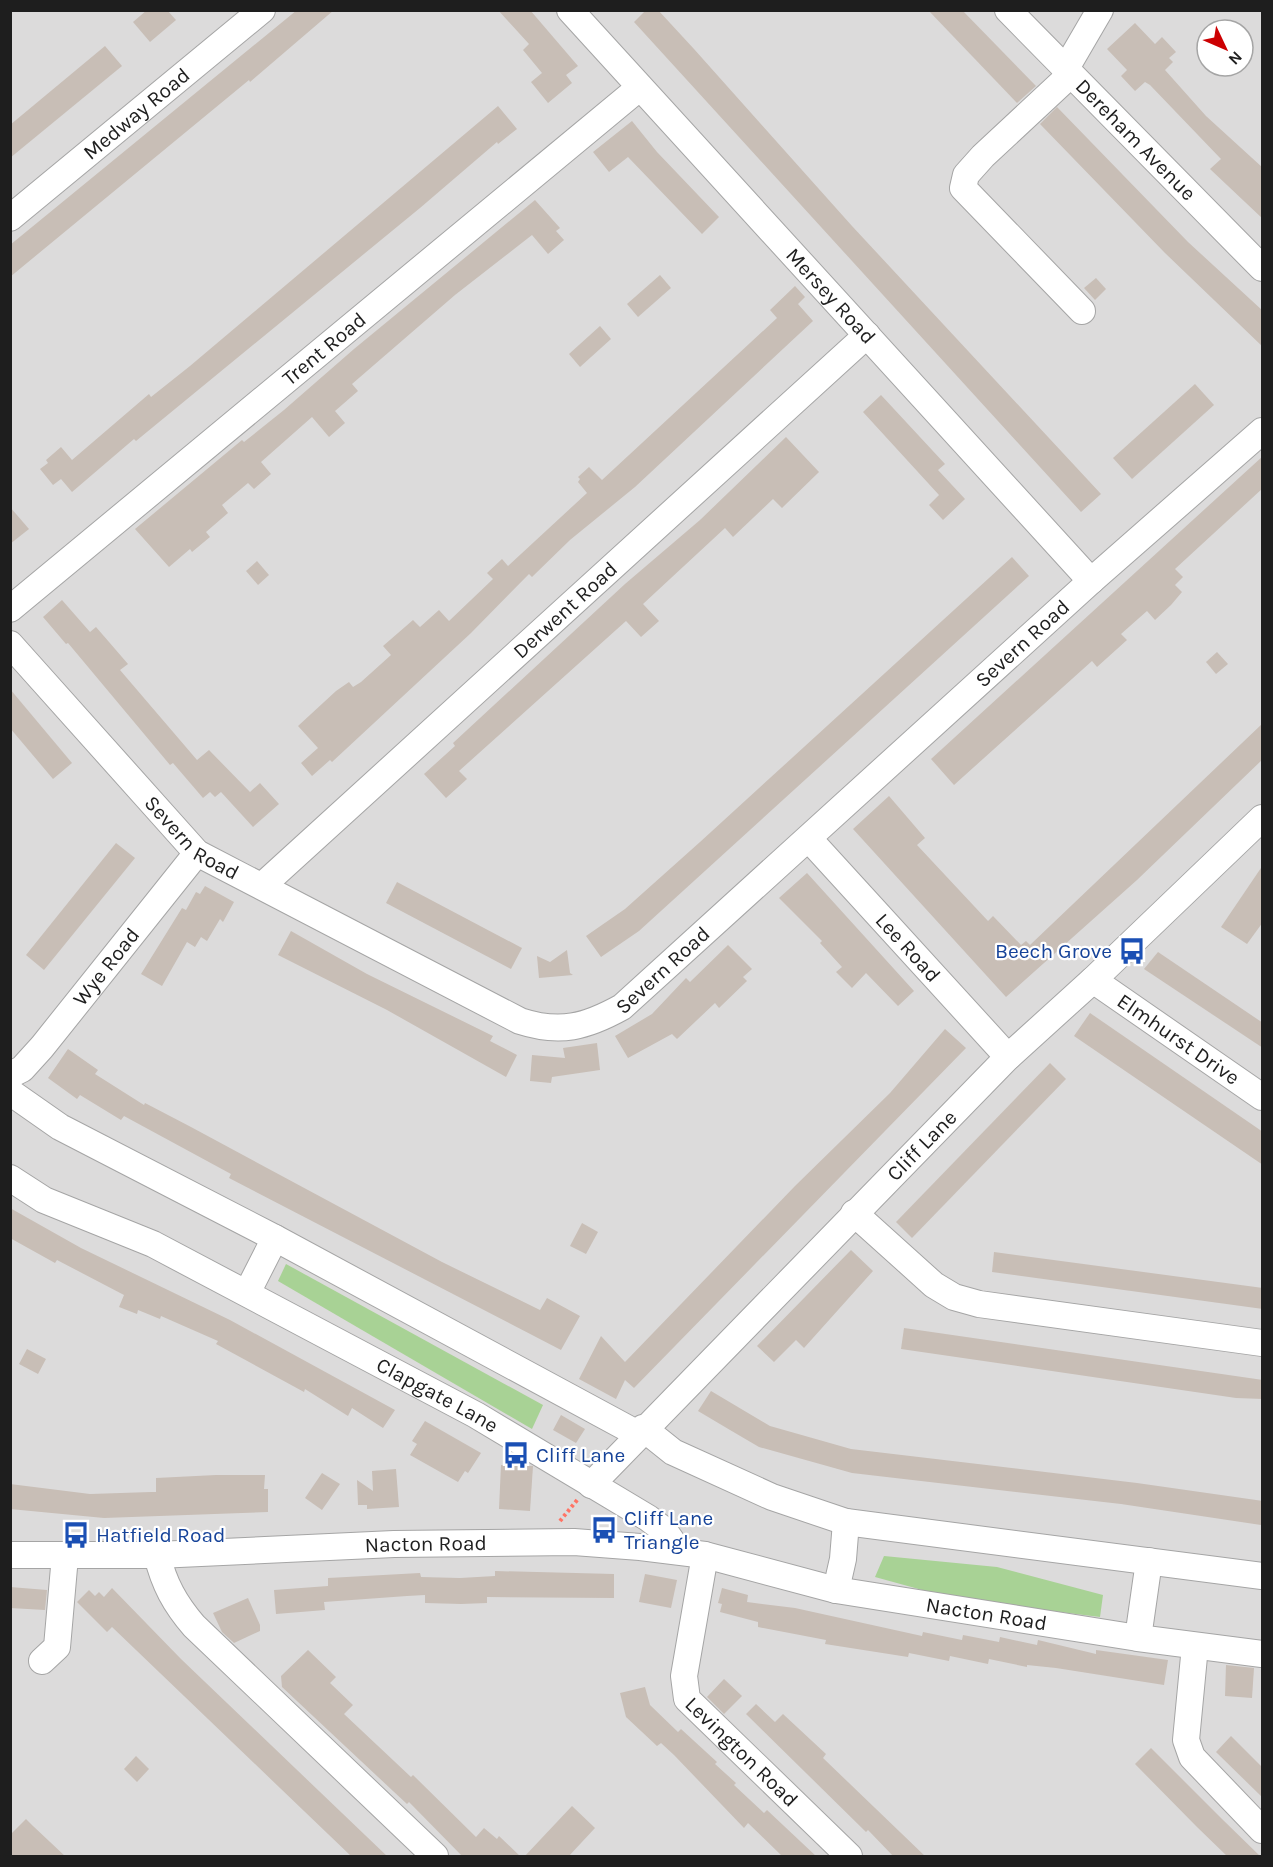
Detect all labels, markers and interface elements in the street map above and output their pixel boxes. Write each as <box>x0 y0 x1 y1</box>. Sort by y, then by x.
north arrow <box>1195 18 1255 78</box>
text: N <box>1225 47 1246 69</box>
street label: Medway Road <box>78 63 195 165</box>
street label: Dereham Avenue <box>1071 74 1201 206</box>
street label: Mersey Road <box>781 243 881 349</box>
street label: Trent Road <box>278 307 371 390</box>
street label: Derwent Road <box>508 557 622 663</box>
street label: Severn Road <box>970 595 1074 692</box>
street label: Severn Road <box>140 791 243 885</box>
street label: Lee Road <box>871 908 946 987</box>
street label: Severn Road <box>611 921 714 1019</box>
street label: Wye Road <box>68 923 145 1010</box>
bus stop icon: Beech Grove <box>1117 936 1147 966</box>
place label: Beech Grove <box>995 939 1112 963</box>
street label: Elmhurst Drive <box>1113 989 1244 1090</box>
street label: Cliff Lane <box>882 1105 962 1186</box>
street label: Clapgate Lane <box>372 1353 503 1438</box>
bus stop icon: Cliff Lane <box>501 1440 531 1470</box>
place label: Cliff Lane <box>536 1443 625 1467</box>
place label: Cliff Lane Triangle <box>624 1506 713 1554</box>
bus stop icon: Cliff Lane Triangle <box>589 1515 619 1545</box>
bus stop icon: Hatfield Road <box>61 1520 91 1550</box>
place label: Hatfield Road <box>96 1523 225 1547</box>
street label: Nacton Road <box>364 1531 487 1557</box>
street label: Nacton Road <box>924 1592 1049 1635</box>
street label: Levington Road <box>680 1692 803 1812</box>

